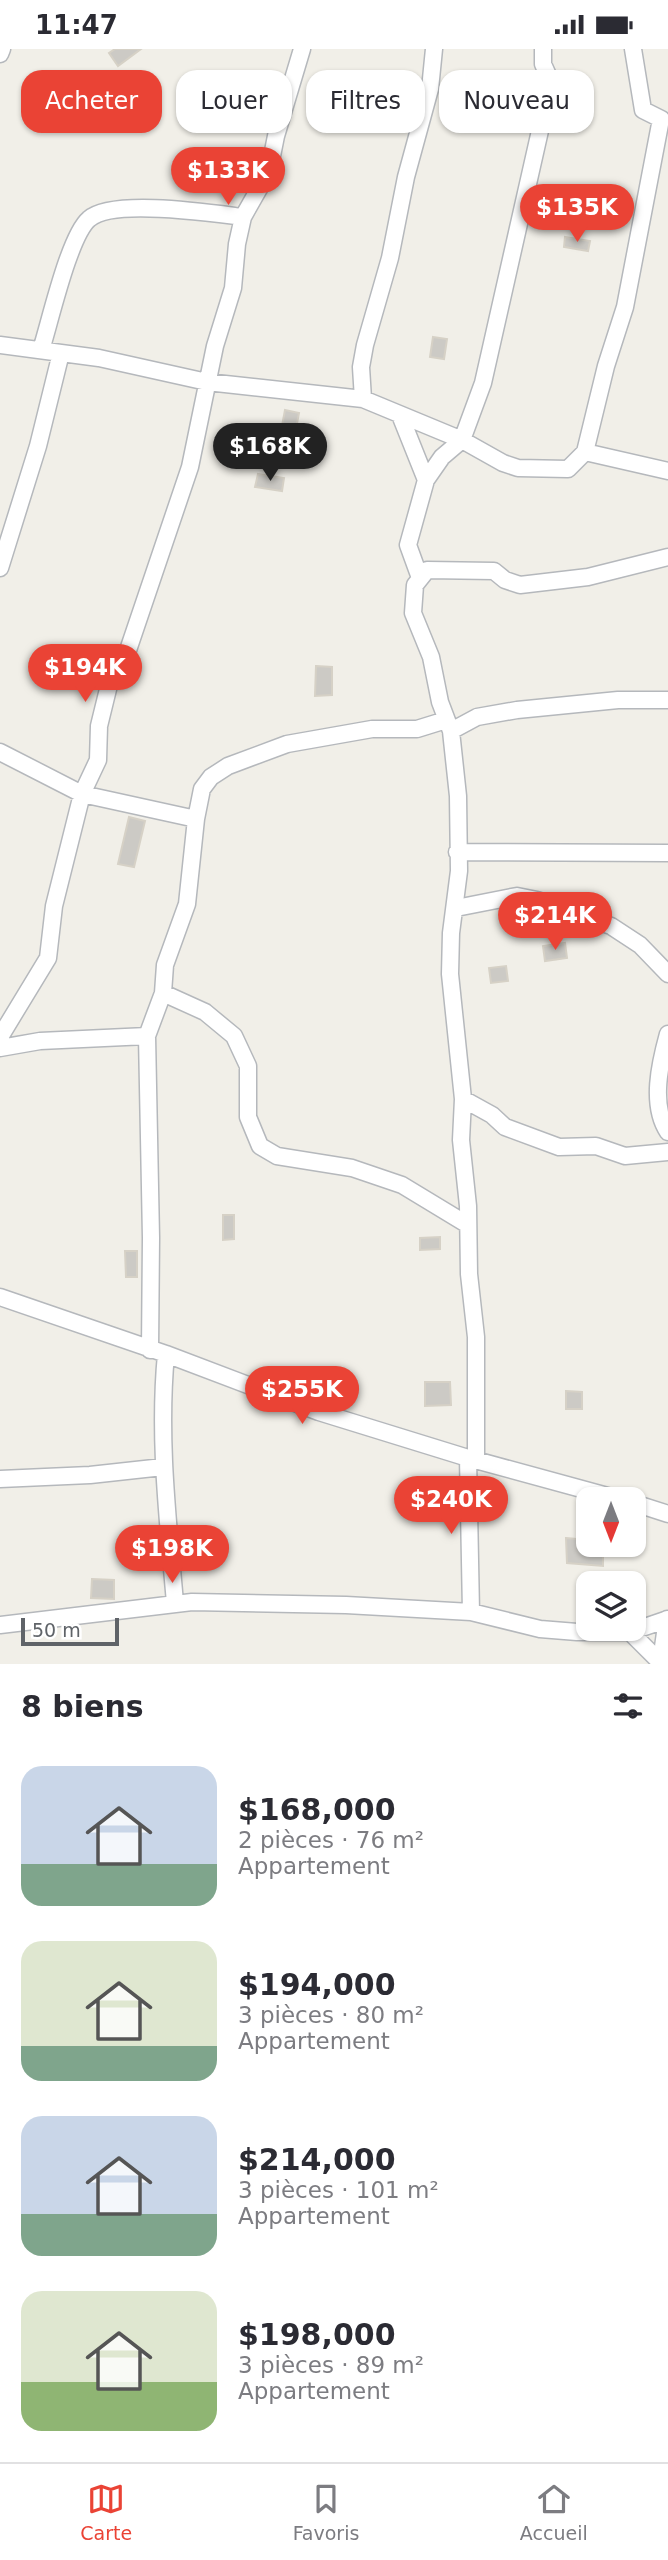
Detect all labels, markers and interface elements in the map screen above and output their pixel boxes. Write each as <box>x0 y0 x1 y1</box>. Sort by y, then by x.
text: 11:47 <box>35 10 118 40</box>
chip: Acheter <box>21 70 162 133</box>
chip: Louer <box>176 70 292 133</box>
chip: Filtres <box>306 70 425 133</box>
chip: Nouveau <box>439 70 594 133</box>
pin: $133K <box>179 148 277 207</box>
text: $133K <box>187 157 269 183</box>
pin: $135K <box>528 185 626 244</box>
text: $135K <box>536 194 618 220</box>
pin: $168K <box>221 423 319 483</box>
text: $168K <box>229 433 311 459</box>
pin: $194K <box>36 645 134 704</box>
text: $194K <box>44 654 126 680</box>
pin: $214K <box>506 893 604 952</box>
text: $214K <box>514 902 596 928</box>
pin: $255K <box>253 1367 351 1426</box>
text: $255K <box>261 1376 343 1402</box>
pin: $240K <box>402 1477 500 1536</box>
text: $240K <box>410 1486 492 1512</box>
north arrow <box>576 1487 646 1557</box>
map controls <box>576 1487 646 1641</box>
pin: $198K <box>123 1525 221 1585</box>
text: $198K <box>131 1535 213 1561</box>
button: layers <box>576 1571 646 1641</box>
scale bar <box>21 1615 119 1647</box>
text: 50 m <box>32 1619 81 1641</box>
icon: filters <box>609 1687 647 1725</box>
text: 8 biens <box>21 1689 144 1724</box>
text: $168,000 <box>238 1792 396 1827</box>
icon: home <box>77 1794 161 1878</box>
text: 2 pièces · 76 m² <box>238 1827 424 1853</box>
text: Appartement <box>238 1853 390 1879</box>
text: $194,000 <box>238 1967 396 2002</box>
icon: home <box>77 1969 161 2053</box>
text: 3 pièces · 80 m² <box>238 2002 424 2028</box>
text: Appartement <box>238 2028 390 2054</box>
text: $214,000 <box>238 2142 396 2177</box>
icon: home <box>77 2144 161 2228</box>
text: 3 pièces · 101 m² <box>238 2177 439 2203</box>
text: Appartement <box>238 2203 390 2229</box>
text: $198,000 <box>238 2317 396 2352</box>
icon: home <box>77 2319 161 2403</box>
text: 3 pièces · 89 m² <box>238 2352 424 2378</box>
text: Appartement <box>238 2378 390 2404</box>
tab: Carte <box>80 2480 132 2544</box>
tab: Favoris <box>293 2480 359 2544</box>
tab: Accueil <box>520 2480 588 2544</box>

